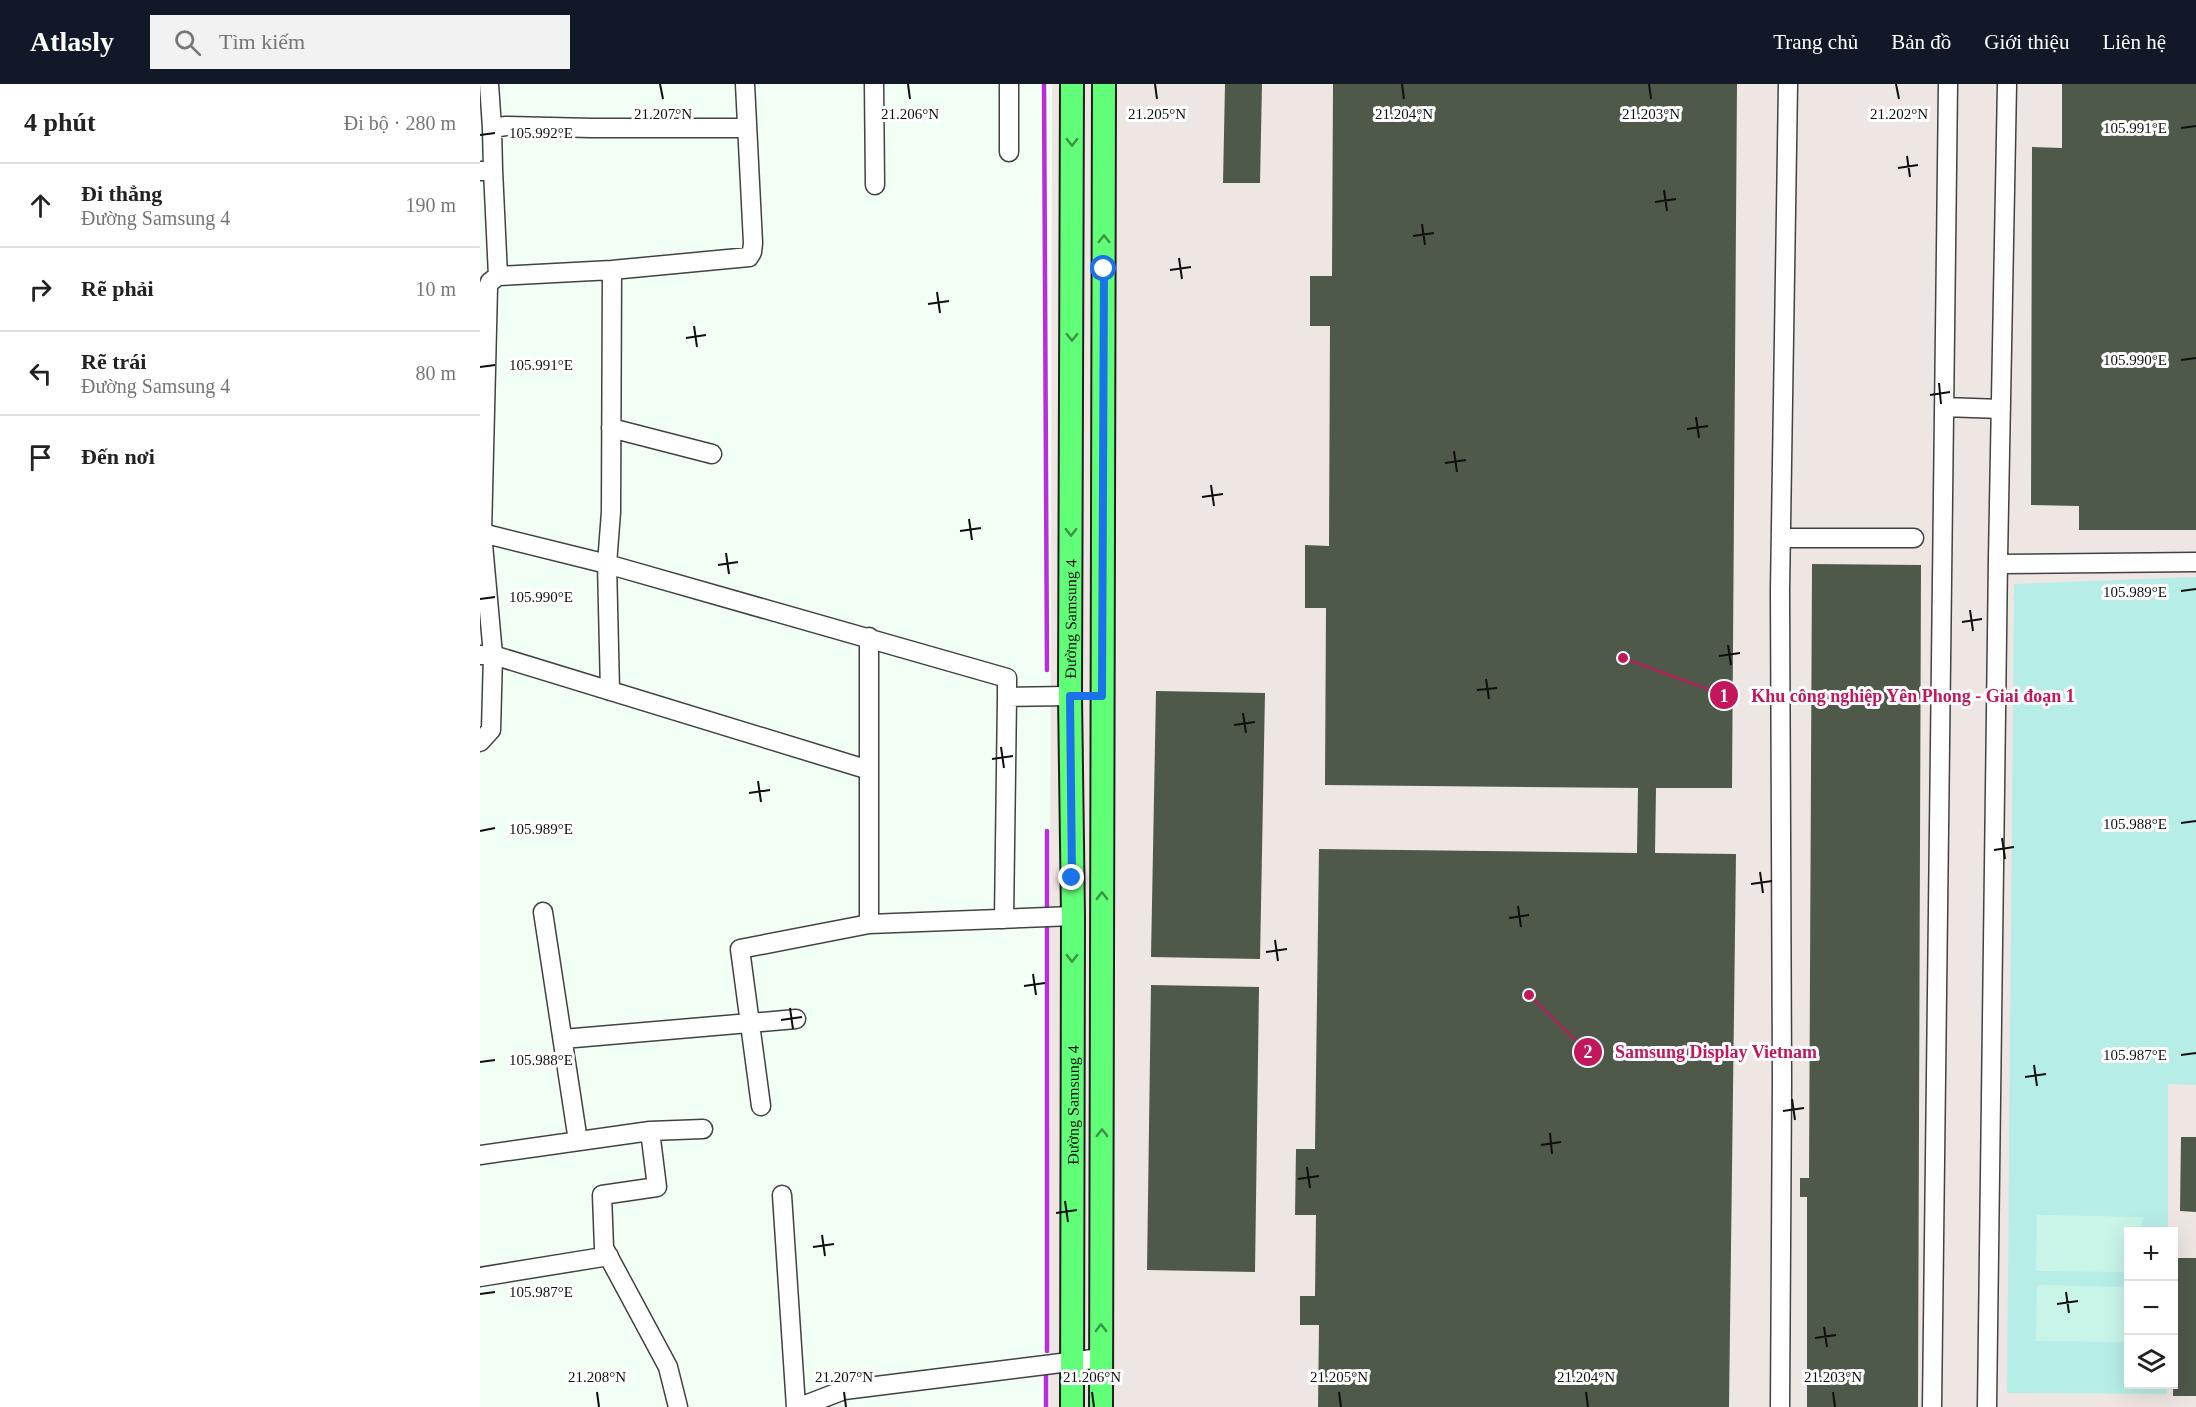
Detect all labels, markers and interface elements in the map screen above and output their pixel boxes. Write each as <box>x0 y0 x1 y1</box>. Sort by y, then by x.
search box <box>150 15 570 69</box>
text: Atlasly <box>30 26 114 57</box>
icon: search <box>171 26 204 59</box>
text: Tìm kiếm <box>219 29 305 54</box>
text: Trang chủ <box>1773 30 1858 54</box>
text: Bản đồ <box>1891 30 1951 54</box>
text: Giới thiệu <box>1984 30 2069 54</box>
text: Liên hệ <box>2102 30 2166 54</box>
text: 21.207°N <box>634 106 692 122</box>
text: 21.206°N <box>881 106 939 122</box>
text: 21.205°N <box>1128 106 1186 122</box>
text: 21.204°N <box>1375 106 1433 122</box>
text: 21.203°N <box>1622 106 1680 122</box>
text: 21.202°N <box>1870 106 1928 122</box>
text: 4 phút <box>24 108 96 137</box>
text: Đi bộ · 280 m <box>344 112 456 134</box>
text: 105.991°E <box>2103 120 2167 136</box>
text: 105.992°E <box>509 125 573 141</box>
one-way arrow <box>1066 138 1078 147</box>
text: Đi thẳng <box>81 181 162 206</box>
icon: ahead <box>24 189 57 222</box>
text: 190 m <box>405 194 456 216</box>
text: Đường Samsung 4 <box>81 207 230 229</box>
one-way arrow <box>1098 234 1110 243</box>
route start <box>1090 255 1116 281</box>
icon: right <box>24 273 57 306</box>
text: Rẽ phải <box>81 276 154 301</box>
text: 10 m <box>415 278 456 300</box>
one-way arrow <box>1066 333 1078 342</box>
text: Rẽ trái <box>81 349 146 374</box>
text: 105.990°E <box>2103 352 2167 368</box>
icon: left <box>24 357 57 390</box>
text: 105.991°E <box>509 357 573 373</box>
text: 80 m <box>415 362 456 384</box>
text: Đường Samsung 4 <box>81 375 230 397</box>
icon: arrive <box>24 441 57 474</box>
text: Đến nơi <box>81 444 155 469</box>
one-way arrow <box>1065 528 1077 537</box>
street label: Đường Samsung 4 <box>1062 559 1080 679</box>
text: 105.989°E <box>2103 584 2167 600</box>
text: 105.990°E <box>509 589 573 605</box>
callout: Khu công nghiệp Yên Phong - Giai đoạn 1 <box>1709 677 2087 713</box>
text: 1 <box>1720 686 1729 706</box>
text: Khu công nghiệp Yên Phong - Giai đoạn 1 <box>1751 686 2075 706</box>
text: 105.988°E <box>2103 816 2167 832</box>
text: 105.989°E <box>509 821 573 837</box>
route end <box>1058 864 1084 890</box>
one-way arrow <box>1096 891 1108 900</box>
one-way arrow <box>1066 954 1078 963</box>
callout: Samsung Display Vietnam <box>1573 1034 1829 1070</box>
text: 2 <box>1584 1042 1593 1062</box>
text: Samsung Display Vietnam <box>1615 1042 1817 1062</box>
street label: Đường Samsung 4 <box>1064 1045 1083 1165</box>
text: 105.987°E <box>2103 1047 2167 1063</box>
text: 105.988°E <box>509 1052 573 1068</box>
one-way arrow <box>1096 1128 1108 1137</box>
map controls <box>2124 1227 2178 1389</box>
button: + <box>2124 1227 2178 1281</box>
button: − <box>2124 1281 2178 1335</box>
text: 105.987°E <box>509 1284 573 1300</box>
one-way arrow <box>1095 1323 1107 1332</box>
button: layers <box>2124 1335 2178 1389</box>
text: 21.208°N <box>568 1369 626 1385</box>
text: 21.207°N <box>815 1369 873 1385</box>
text: 21.206°N <box>1063 1369 1121 1385</box>
text: 21.205°N <box>1310 1369 1368 1385</box>
text: 21.204°N <box>1557 1369 1615 1385</box>
text: 21.203°N <box>1804 1369 1862 1385</box>

